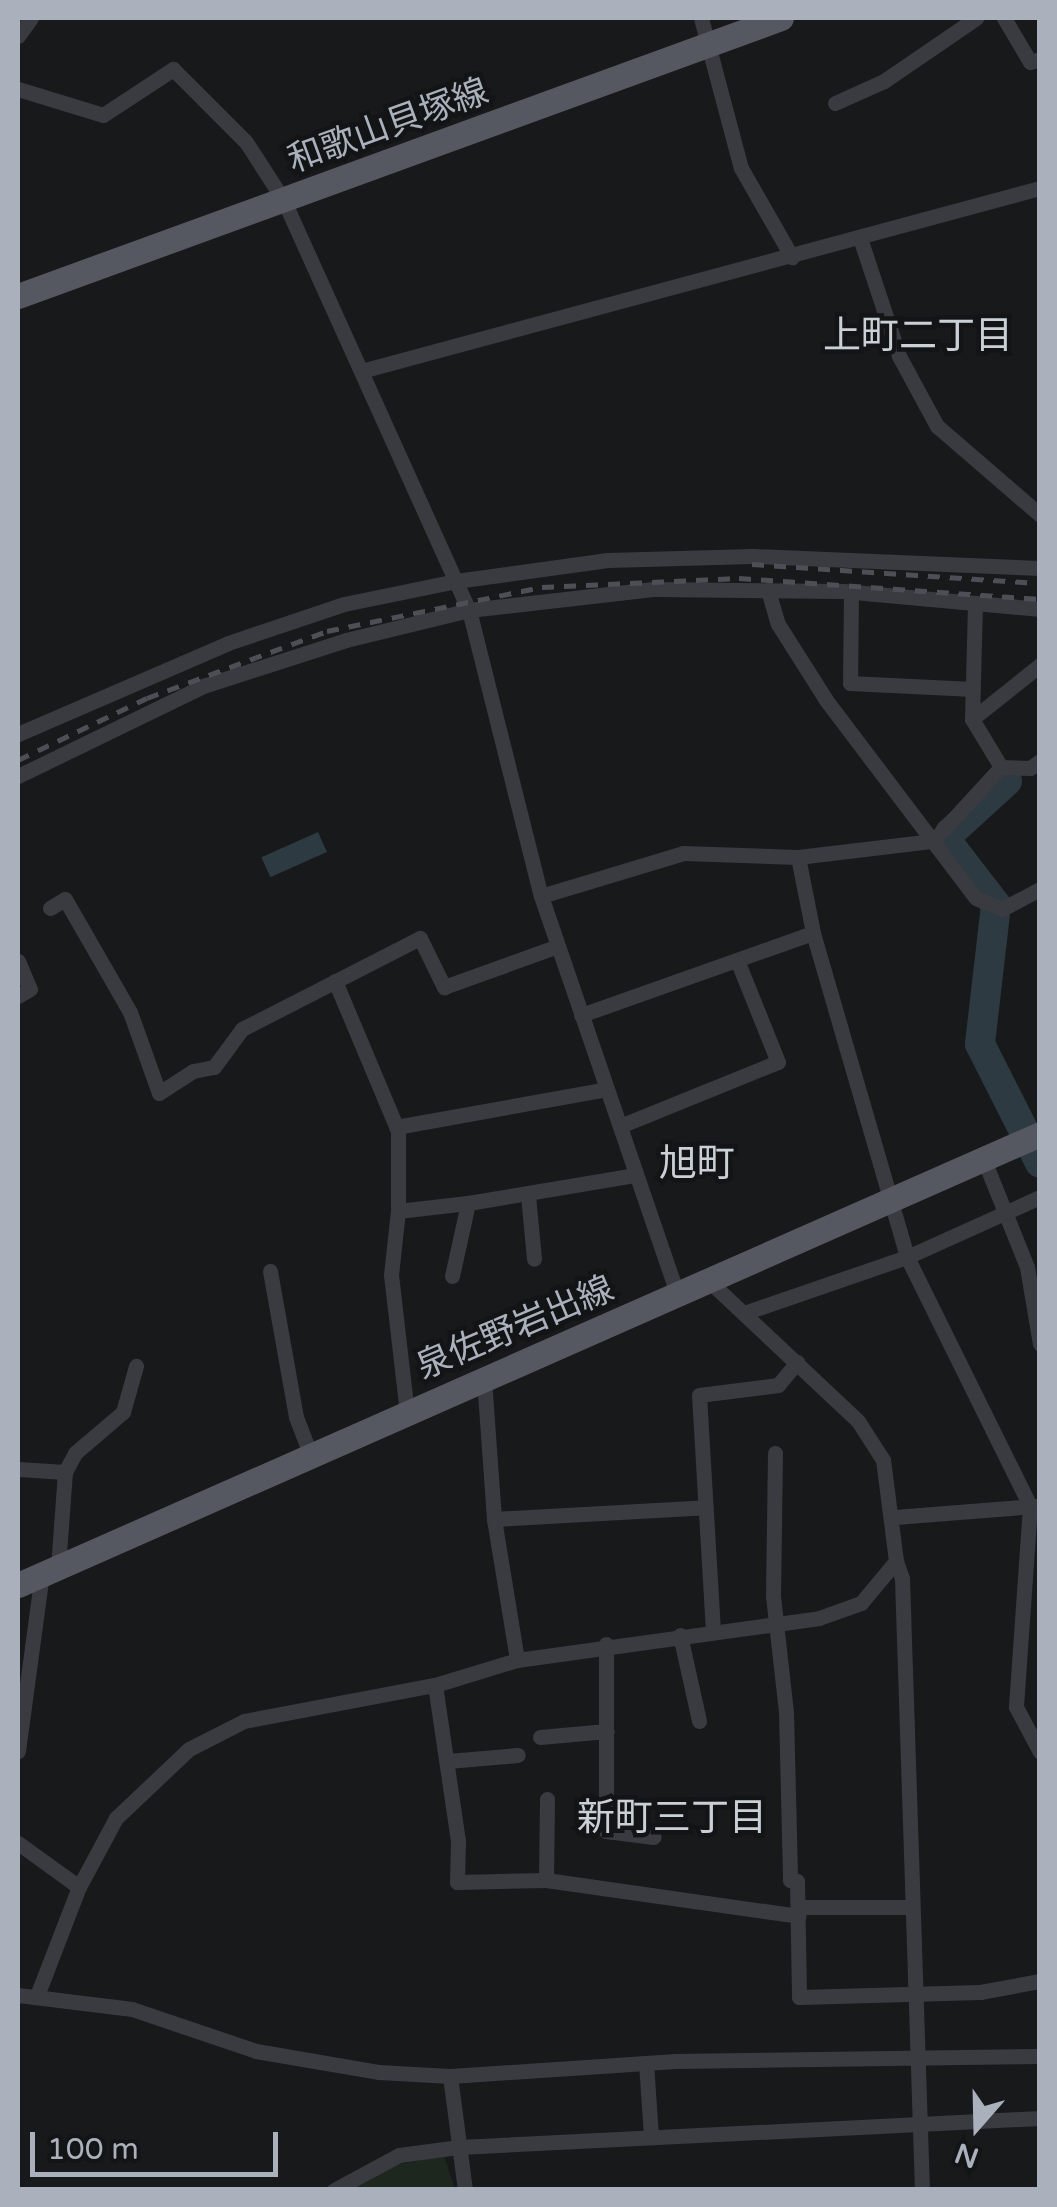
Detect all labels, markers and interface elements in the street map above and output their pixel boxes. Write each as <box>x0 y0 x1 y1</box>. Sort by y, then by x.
street label: 和歌山貝塚線 <box>282 70 494 182</box>
district label: 上町二丁目 <box>823 314 1013 360</box>
district label: 旭町 <box>659 1142 735 1188</box>
street label: 泉佐野岩出線 <box>410 1268 620 1388</box>
district label: 新町三丁目 <box>577 1796 767 1842</box>
north arrow <box>927 2077 1027 2177</box>
scale bar <box>35 2112 282 2174</box>
text: 100 m <box>47 2131 139 2168</box>
text: N <box>950 2135 983 2175</box>

